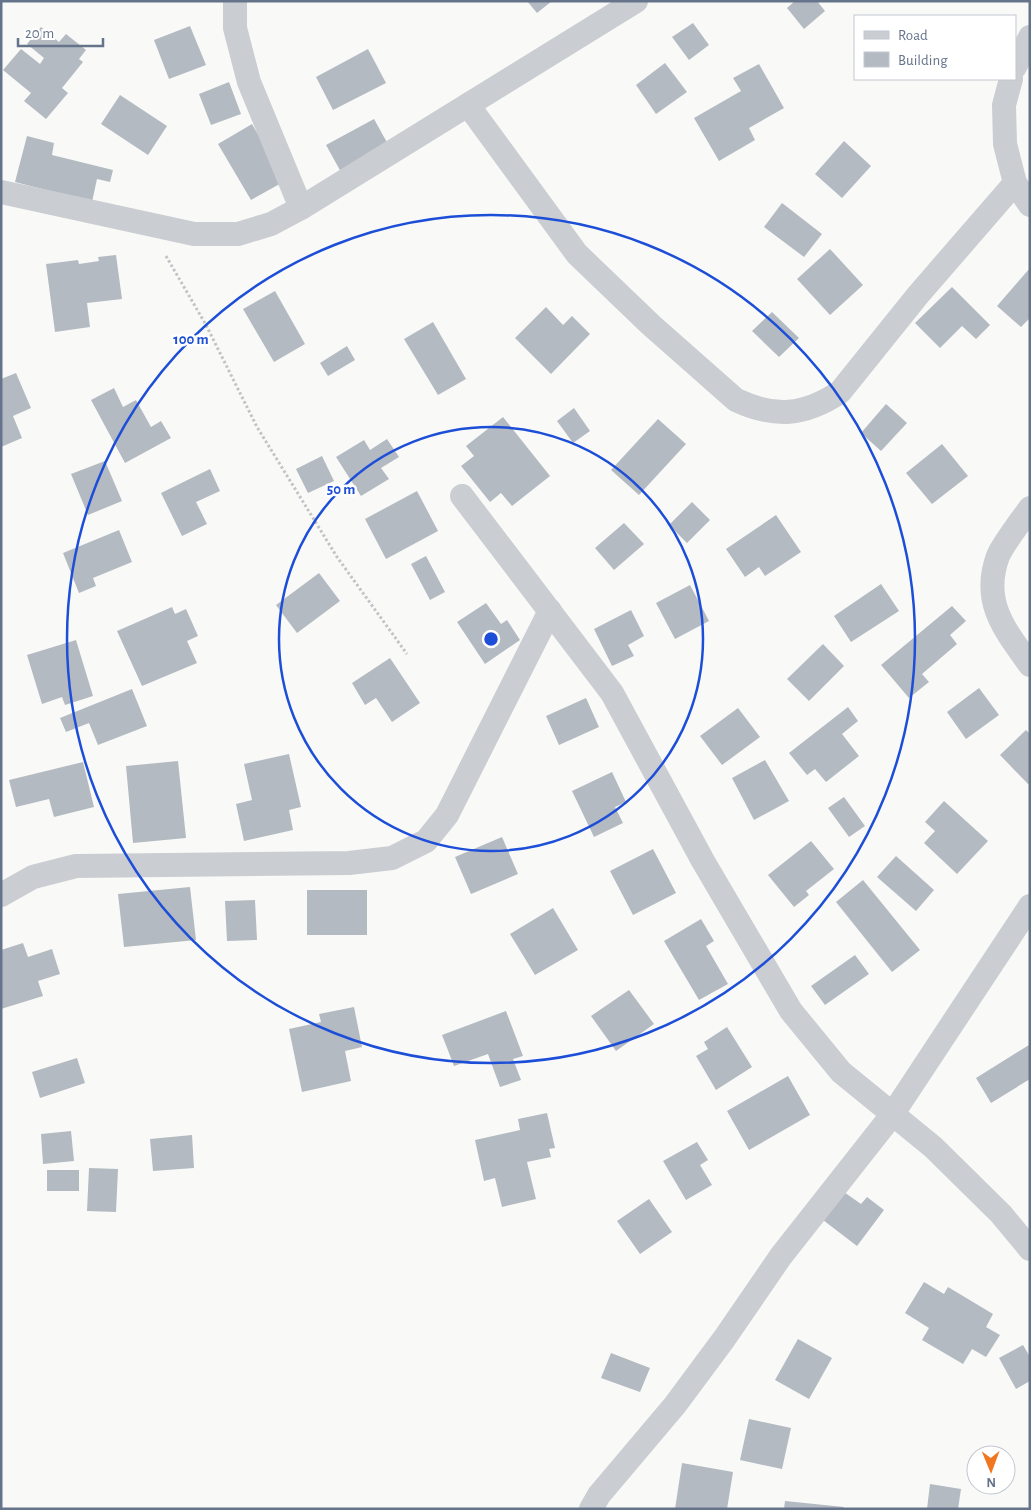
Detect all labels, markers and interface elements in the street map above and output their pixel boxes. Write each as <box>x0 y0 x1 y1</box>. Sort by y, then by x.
scale bar <box>18 15 102 47</box>
legend <box>854 15 1016 80</box>
text: 20 m <box>25 26 54 41</box>
text: Road <box>898 28 928 43</box>
text: Building <box>898 53 948 68</box>
text: 100 m <box>173 332 209 347</box>
text: 50 m <box>327 482 355 497</box>
centre of rings <box>482 630 500 648</box>
north arrow <box>966 1445 1016 1495</box>
text: N <box>986 1475 996 1489</box>

